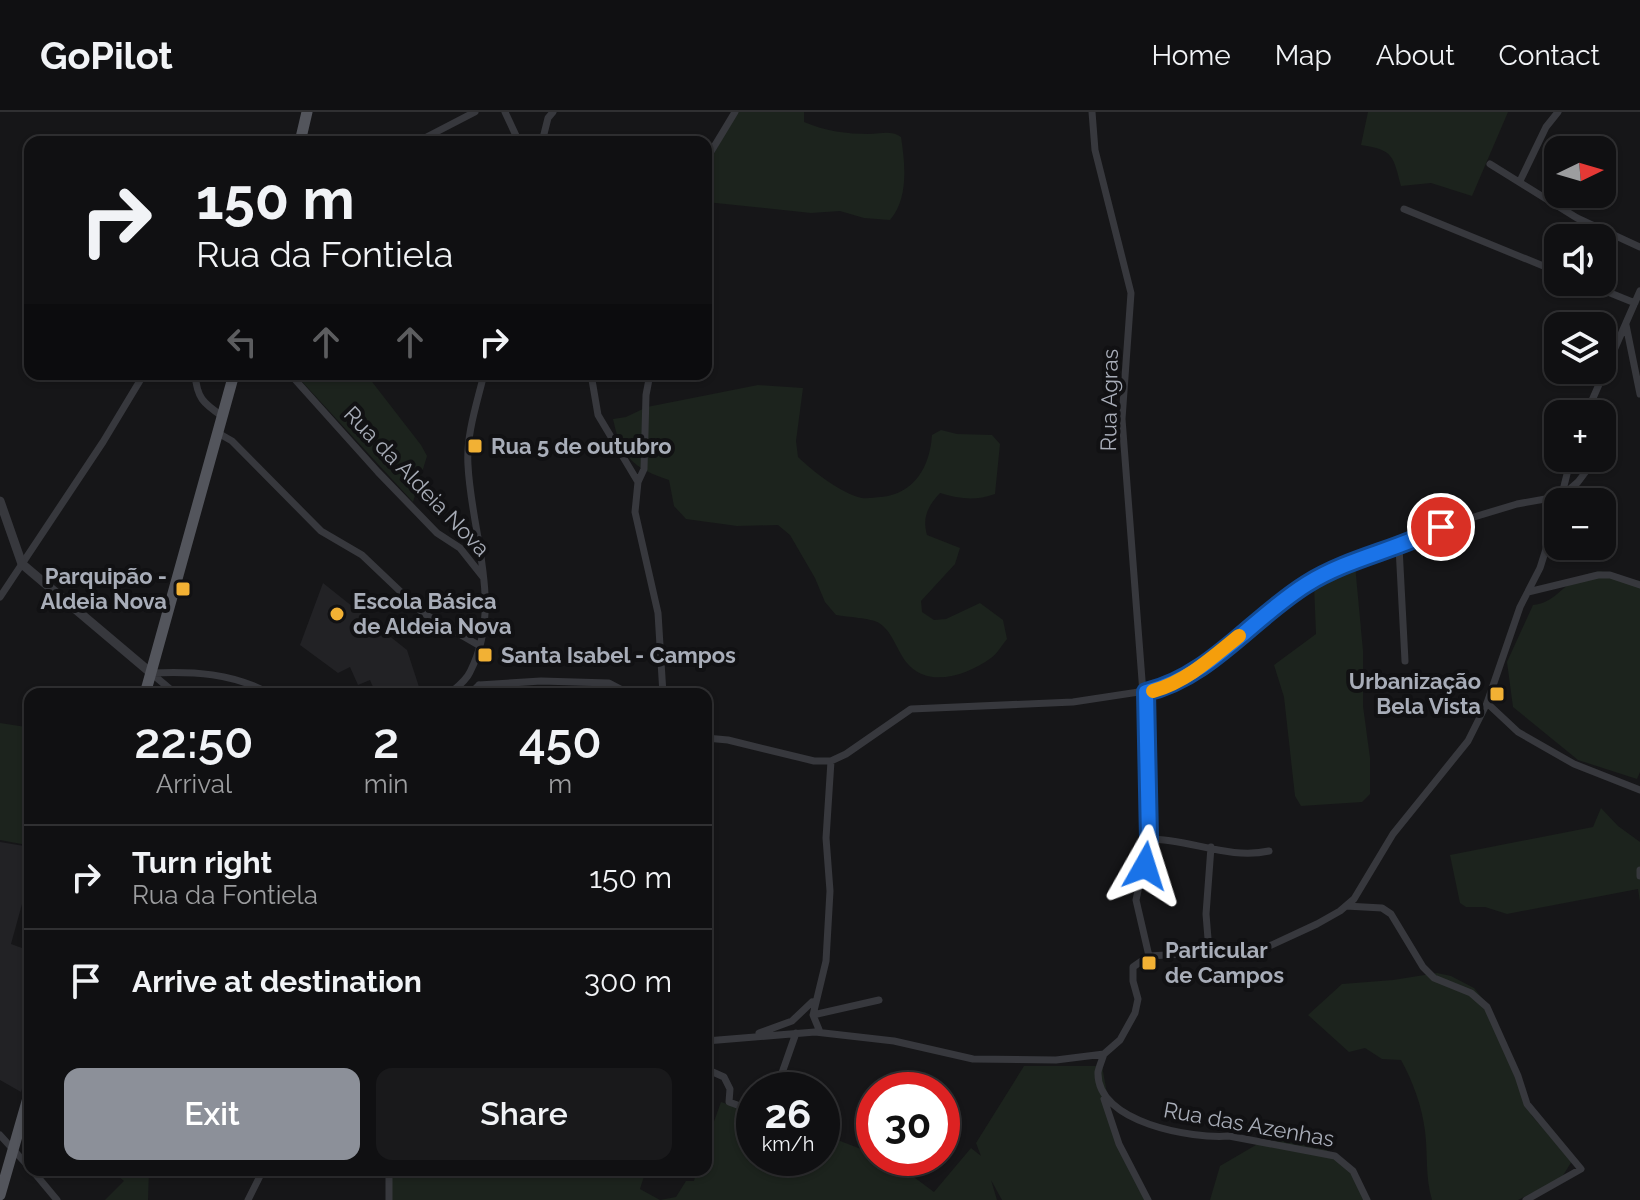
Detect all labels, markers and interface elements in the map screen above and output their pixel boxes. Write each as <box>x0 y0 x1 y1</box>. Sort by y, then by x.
text: GoPilot <box>40 33 173 78</box>
text: Home <box>1151 39 1231 72</box>
text: Map <box>1275 39 1332 72</box>
text: About <box>1376 39 1455 72</box>
text: Contact <box>1499 39 1600 72</box>
north arrow <box>1544 136 1616 208</box>
map controls <box>1544 136 1616 560</box>
text: 150 m <box>196 166 355 232</box>
icon: right <box>64 168 168 272</box>
button: sound <box>1544 224 1616 296</box>
text: Rua da Fontiela <box>196 233 453 275</box>
button: layers <box>1544 312 1616 384</box>
icon: left <box>220 320 264 364</box>
icon: ahead <box>304 320 348 364</box>
icon: ahead <box>388 320 432 364</box>
icon: right <box>472 320 516 364</box>
street label: Rua Agras <box>1095 348 1123 452</box>
button: + <box>1544 400 1616 472</box>
street label: Rua da Aldeia Nova <box>339 401 495 561</box>
place label: Rua 5 de outubro <box>491 433 672 459</box>
marker: Rua 5 de outubro <box>466 437 484 455</box>
button: − <box>1544 488 1616 560</box>
pin <box>1407 493 1475 561</box>
icon: arrive <box>1419 505 1463 549</box>
place label: Parquipão - Aldeia Nova <box>40 563 167 614</box>
marker: Parquipão - Aldeia Nova <box>174 580 192 598</box>
place label: Escola Básica de Aldeia Nova <box>353 588 512 639</box>
marker: Escola Básica de Aldeia Nova <box>328 605 346 623</box>
place label: Santa Isabel - Campos <box>501 642 736 668</box>
marker: Santa Isabel - Campos <box>476 646 494 664</box>
place label: Urbanização Bela Vista <box>1349 668 1481 719</box>
marker: Urbanização Bela Vista <box>1488 685 1506 703</box>
text: 22:50 <box>134 713 254 769</box>
text: 2 <box>373 713 399 769</box>
text: 450 <box>519 713 602 769</box>
text: Arrival <box>156 769 232 799</box>
text: min <box>364 769 409 799</box>
text: m <box>548 769 572 799</box>
position arrow <box>1103 824 1187 908</box>
text: Turn right <box>132 845 272 880</box>
icon: right <box>64 855 108 899</box>
text: 150 m <box>589 860 672 895</box>
text: Rua da Fontiela <box>132 880 318 910</box>
place label: Particular de Campos <box>1165 937 1284 988</box>
marker: Particular de Campos <box>1140 954 1158 972</box>
icon: arrive <box>64 959 108 1003</box>
text: Arrive at destination <box>132 964 422 999</box>
text: 300 m <box>584 964 672 999</box>
button: Exit <box>64 1068 360 1160</box>
button: Share <box>376 1068 672 1160</box>
speed limit sign: 30 <box>856 1072 960 1176</box>
text: 26 <box>765 1090 811 1137</box>
street label: Rua das Azenhas <box>1162 1096 1336 1152</box>
text: km/h <box>762 1132 814 1156</box>

